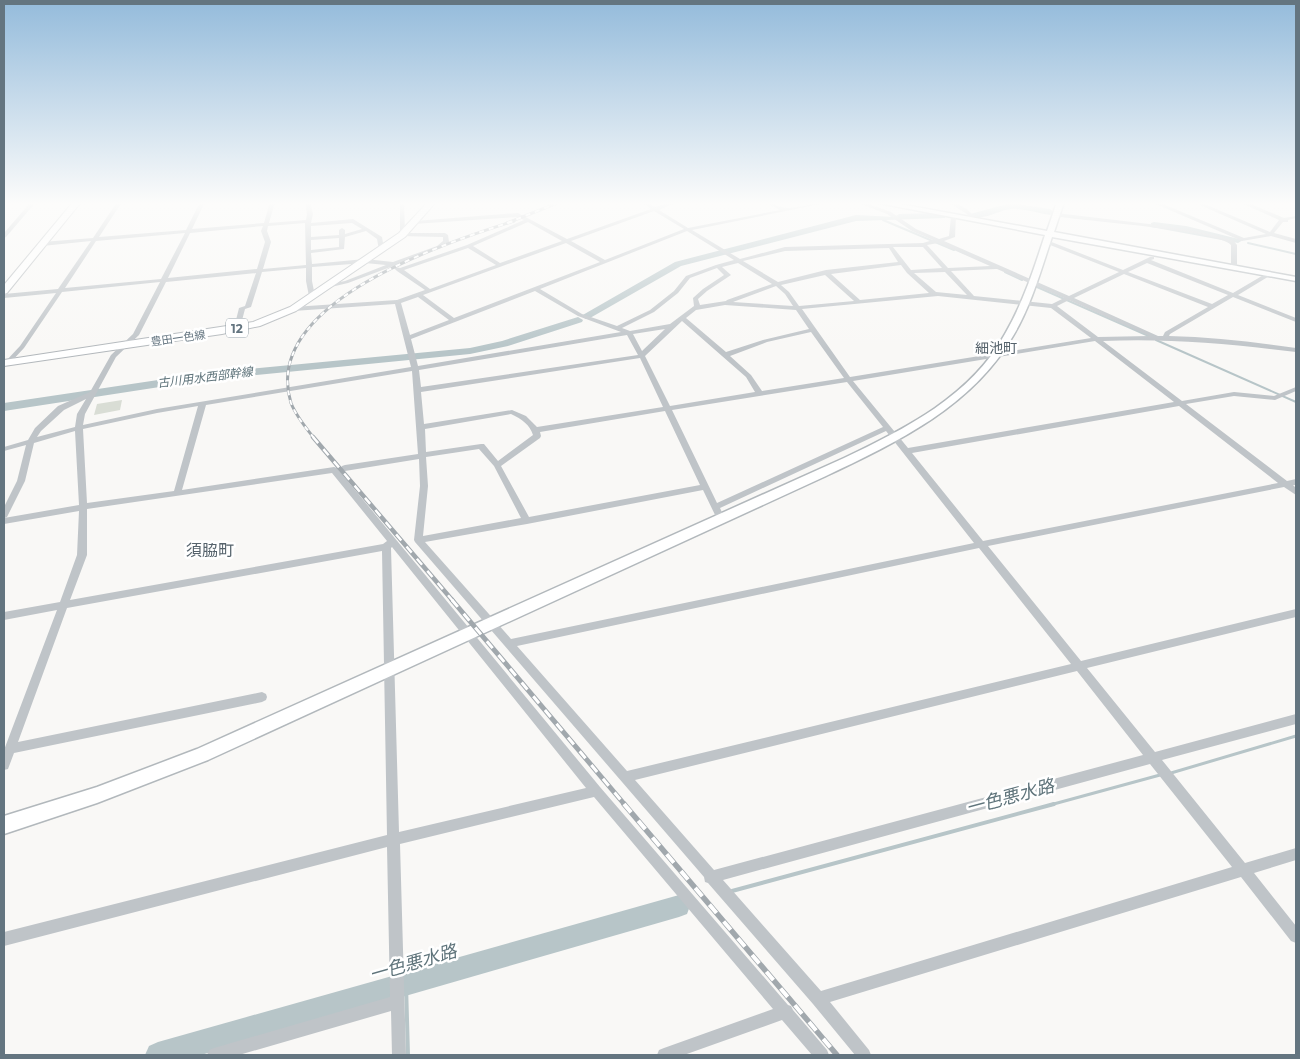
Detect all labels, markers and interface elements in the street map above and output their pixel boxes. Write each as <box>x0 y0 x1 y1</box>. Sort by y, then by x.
road number: 12 <box>226 318 248 338</box>
street label: 豊田一色線 <box>150 327 206 349</box>
district label: 細池町 <box>975 339 1017 357</box>
water label: 古川用水西部幹線 <box>156 363 256 390</box>
district label: 須脇町 <box>186 541 234 560</box>
water label: 一色悪水路 <box>964 774 1058 819</box>
water label: 一色悪水路 <box>367 939 461 986</box>

